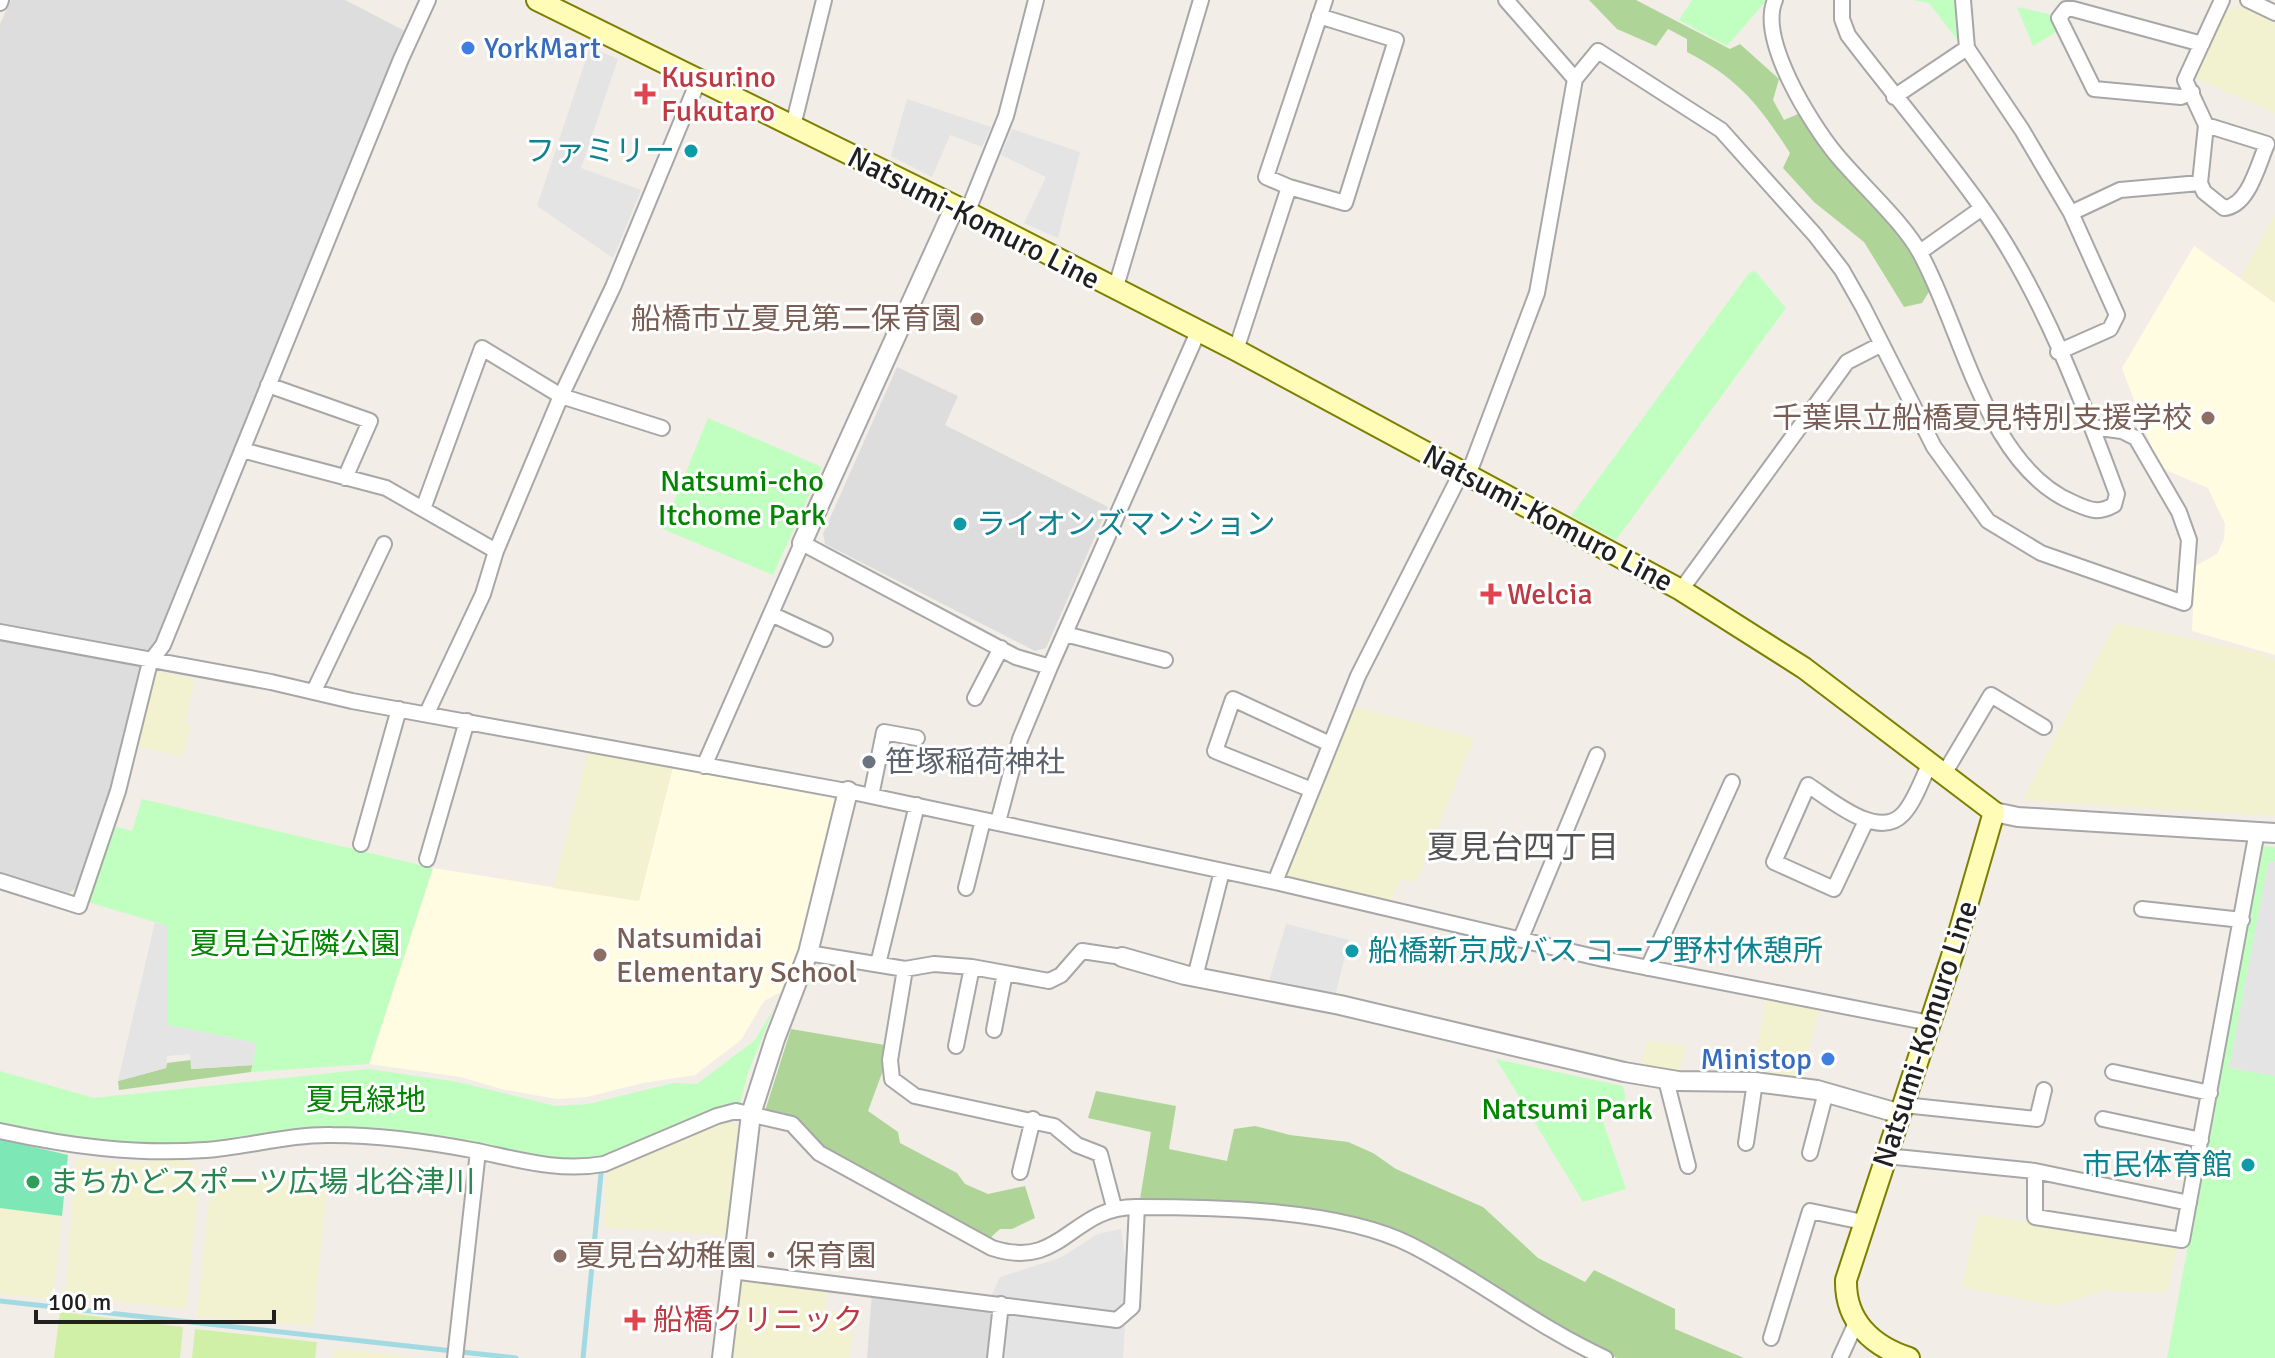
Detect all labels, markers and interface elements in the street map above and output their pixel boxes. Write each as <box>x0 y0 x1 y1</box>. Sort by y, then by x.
place label: YorkMart <box>484 30 601 67</box>
marker: YorkMart <box>459 39 477 57</box>
place label: Kusurino Fukutaro <box>661 59 776 130</box>
marker: Kusurino Fukutaro <box>636 85 654 103</box>
place label: ファミリー <box>525 133 675 170</box>
street label: Natsumi-Komuro Line <box>841 139 1106 298</box>
marker: ファミリー <box>682 142 700 160</box>
place label: 船橋市立夏見第二保育園 <box>631 301 961 338</box>
marker: 船橋市立夏見第二保育園 <box>968 310 986 328</box>
place label: 千葉県立船橋夏見特別支援学校 <box>1772 400 2192 437</box>
marker: 千葉県立船橋夏見特別支援学校 <box>2199 409 2217 427</box>
street label: Natsumi-Komuro Line <box>1416 437 1679 600</box>
park label: Natsumi-cho Itchome Park <box>658 463 826 534</box>
place label: ライオンズマンション <box>976 506 1275 543</box>
marker: ライオンズマンション <box>951 515 969 533</box>
place label: Welcia <box>1507 576 1593 613</box>
marker: Welcia <box>1482 585 1500 603</box>
place label: 笹塚稲荷神社 <box>885 744 1065 781</box>
marker: 笹塚稲荷神社 <box>860 753 878 771</box>
district label: 夏見台四丁目 <box>1427 828 1619 867</box>
street label: Natsumi-Komuro Line <box>1865 896 1986 1172</box>
place label: Natsumidai Elementary School <box>616 920 857 991</box>
park label: 夏見台近隣公園 <box>190 926 400 963</box>
place label: 船橋新京成バス コープ野村休憩所 <box>1368 933 1823 970</box>
marker: 船橋新京成バス コープ野村休憩所 <box>1343 942 1361 960</box>
marker: Natsumidai Elementary School <box>591 946 609 964</box>
place label: Ministop <box>1700 1041 1812 1078</box>
marker: Ministop <box>1819 1050 1837 1068</box>
park label: 夏見緑地 <box>306 1082 426 1119</box>
park label: Natsumi Park <box>1481 1091 1653 1128</box>
place label: 市民体育館 <box>2082 1147 2232 1184</box>
marker: 市民体育館 <box>2239 1156 2257 1174</box>
place label: まちかどスポーツ広場 北谷津川 <box>49 1164 475 1201</box>
marker: まちかどスポーツ広場 北谷津川 <box>24 1173 42 1191</box>
place label: 夏見台幼稚園・保育園 <box>576 1238 876 1275</box>
marker: 夏見台幼稚園・保育園 <box>551 1247 569 1265</box>
scale bar <box>36 1274 274 1324</box>
text: 100 m <box>48 1287 111 1317</box>
place label: 船橋クリニック <box>653 1302 863 1339</box>
marker: 船橋クリニック <box>624 1309 646 1331</box>

